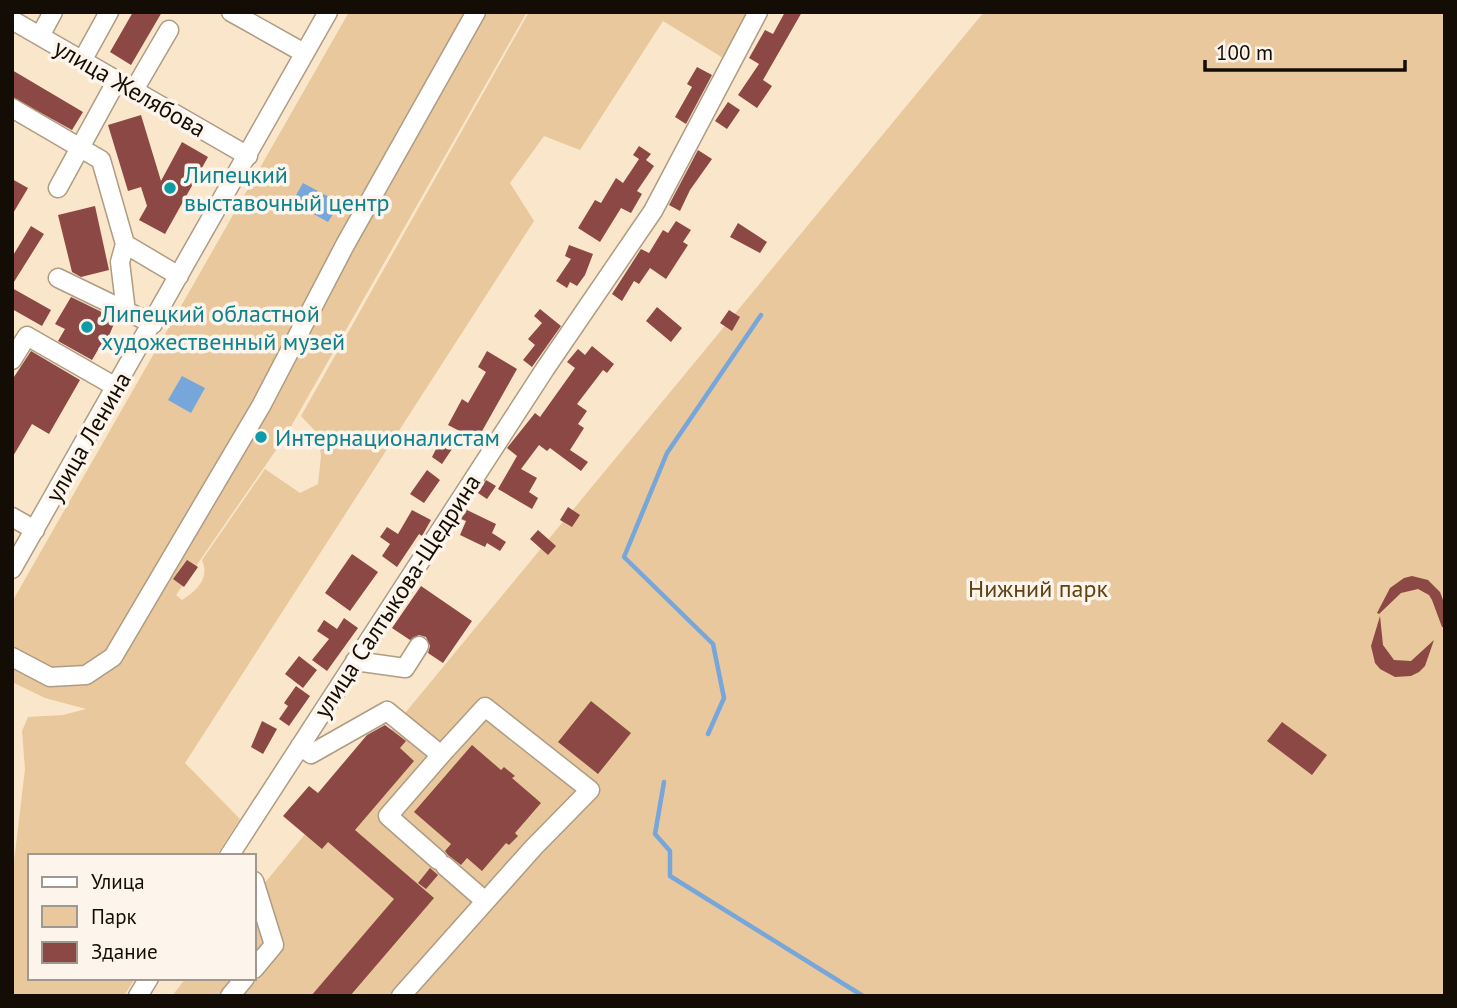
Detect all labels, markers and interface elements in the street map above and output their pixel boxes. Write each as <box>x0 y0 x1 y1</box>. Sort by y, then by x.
scale bar <box>1205 28 1404 72</box>
street label: улица Желябова <box>48 32 212 144</box>
text: 100 m <box>1216 39 1273 66</box>
place label: Липецкий выставочный центр <box>183 159 389 218</box>
marker: Липецкий выставочный центр <box>162 180 178 196</box>
place label: Липецкий областной художественный музей <box>100 298 345 357</box>
marker: Липецкий областной художественный музей <box>79 319 95 335</box>
street label: улица Ленина <box>38 366 138 508</box>
place label: Интернационалистам <box>275 422 500 453</box>
marker: Интернационалистам <box>253 429 269 445</box>
street label: улица Салтыкова-Щедрина <box>307 468 487 724</box>
park label: Нижний парк <box>968 573 1108 604</box>
legend <box>28 854 256 980</box>
text: Улица <box>91 868 145 895</box>
text: Парк <box>91 903 137 930</box>
text: Здание <box>91 938 158 965</box>

